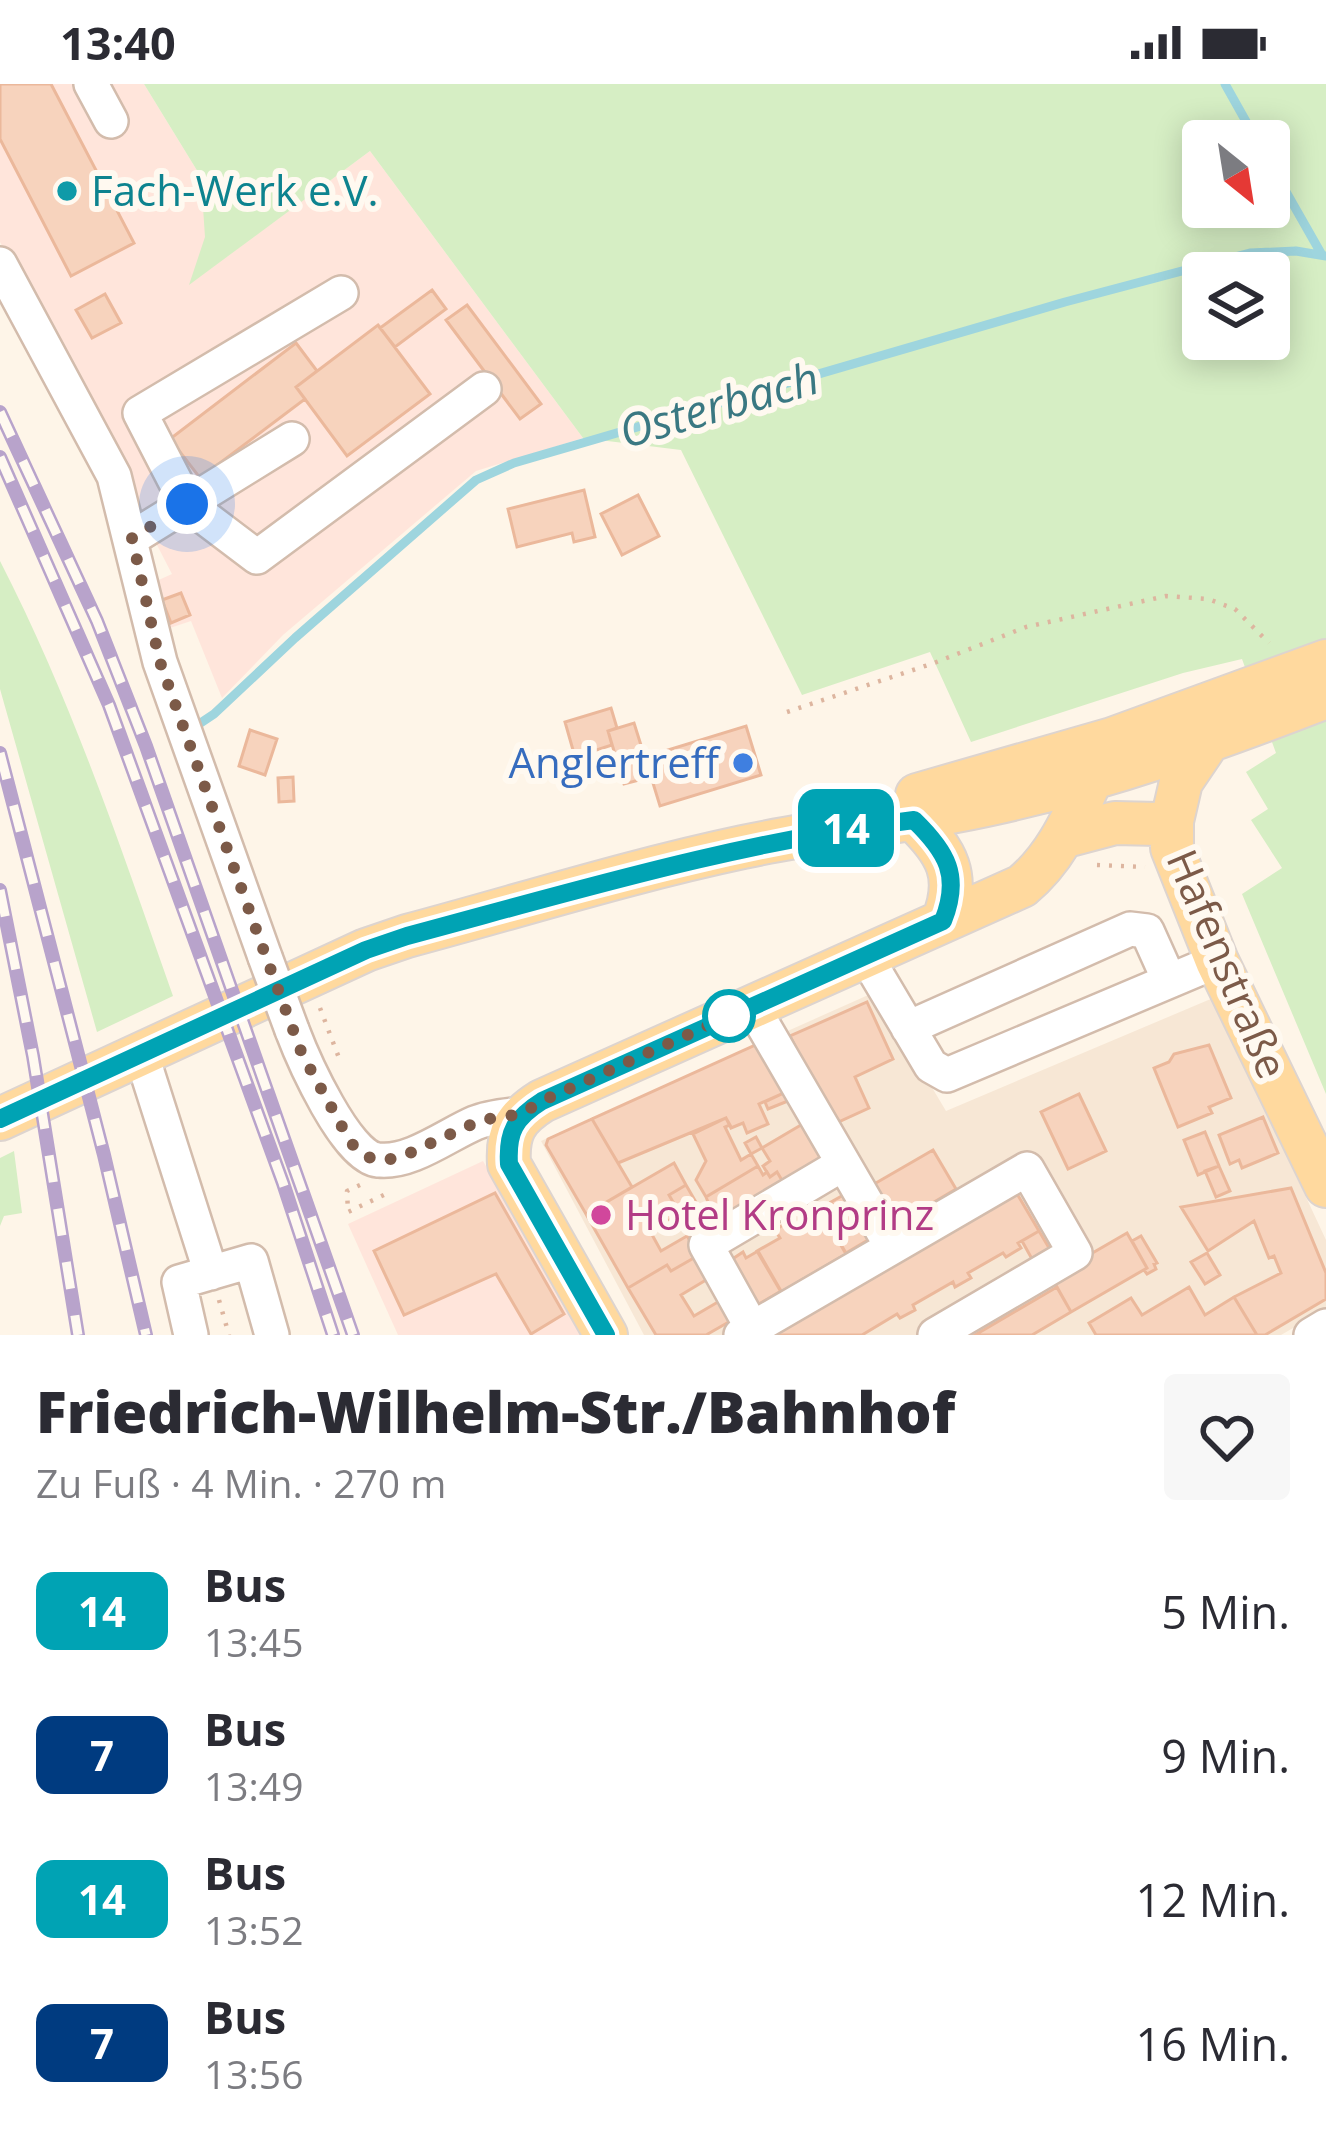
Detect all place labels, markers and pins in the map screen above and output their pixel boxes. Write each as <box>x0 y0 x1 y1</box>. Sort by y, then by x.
place label: Fach-Werk e.V. <box>91 161 379 218</box>
marker: Fach-Werk e.V. <box>54 178 80 204</box>
place label: Anglertreff <box>509 733 722 790</box>
marker: Anglertreff <box>730 750 756 776</box>
unlabelled marker <box>704 991 754 1041</box>
place label: Hotel Kronprinz <box>625 1185 934 1242</box>
marker: Hotel Kronprinz <box>588 1202 614 1228</box>

